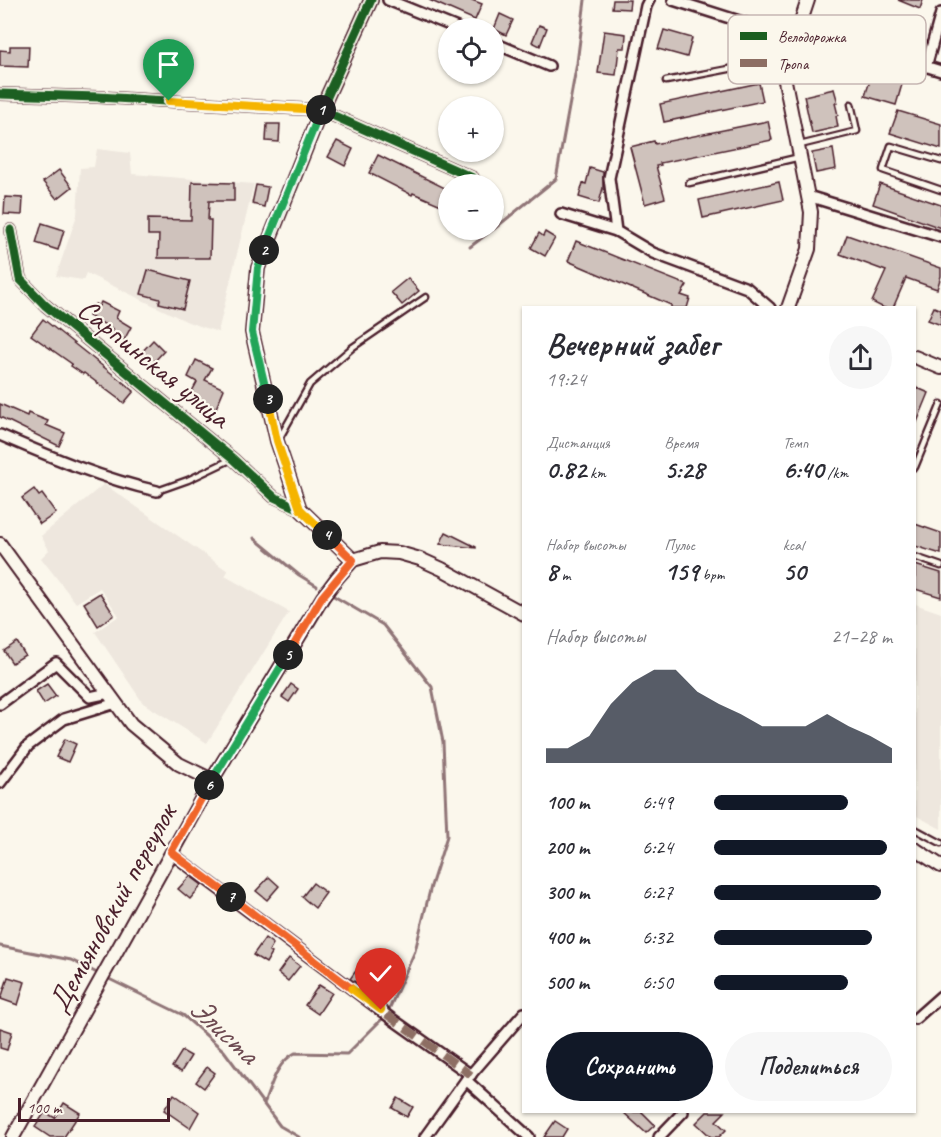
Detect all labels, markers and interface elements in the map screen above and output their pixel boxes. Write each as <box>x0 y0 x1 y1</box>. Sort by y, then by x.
legend <box>728 15 926 84</box>
map controls <box>438 18 504 240</box>
button: locate <box>438 18 504 84</box>
text: Велодорожка <box>778 27 847 47</box>
pin <box>143 39 194 101</box>
icon: arrive <box>152 48 185 81</box>
text: Тропа <box>778 54 810 74</box>
pin: 1 <box>306 95 336 125</box>
button: + <box>438 96 504 162</box>
text: 1 <box>317 100 325 120</box>
button: − <box>438 174 504 240</box>
pin: 2 <box>249 235 279 265</box>
text: 2 <box>260 240 268 260</box>
street label: Сарпинская улица <box>70 290 239 437</box>
text: Вечерний забег <box>546 323 719 365</box>
button: share <box>829 326 892 389</box>
text: 19:24 <box>546 367 586 392</box>
pin: 3 <box>253 384 283 414</box>
text: 3 <box>264 389 272 409</box>
text: Дистанция <box>546 433 610 453</box>
text: Время <box>664 433 698 453</box>
text: Темп <box>783 433 808 453</box>
text: 0.82 <box>546 453 586 486</box>
text: 5:28 <box>664 453 704 486</box>
text: 6:40 <box>783 453 823 486</box>
text: km <box>586 463 606 483</box>
text: /km <box>823 463 848 483</box>
pin: 4 <box>312 520 342 550</box>
text: 4 <box>323 525 331 545</box>
text: Набор высоты <box>546 535 625 555</box>
text: Пульс <box>664 535 695 555</box>
text: kcal <box>783 535 804 555</box>
text: 8 <box>546 555 558 588</box>
text: 159 <box>664 555 699 588</box>
text: 50 <box>783 555 806 588</box>
text: m <box>558 565 571 585</box>
text: bpm <box>699 565 725 585</box>
text: Набор высоты <box>546 624 645 649</box>
text: 21–28 m <box>831 624 892 649</box>
pin: 5 <box>273 640 303 670</box>
text: 5 <box>285 645 291 665</box>
pin: 6 <box>194 770 224 800</box>
text: 6 <box>205 775 213 795</box>
text: 100 m <box>546 790 589 815</box>
text: 6:49 <box>642 790 673 815</box>
street label: Демьяновский переулок <box>39 795 186 1019</box>
text: 200 m <box>546 835 589 860</box>
text: 6:24 <box>642 835 673 860</box>
text: 300 m <box>546 880 589 905</box>
text: 6:27 <box>642 880 673 905</box>
pin: 7 <box>216 882 246 912</box>
text: 7 <box>227 887 235 907</box>
text: 400 m <box>546 925 589 950</box>
text: 6:32 <box>642 925 673 950</box>
pin <box>355 948 406 1010</box>
icon: check <box>364 957 397 990</box>
text: 500 m <box>546 970 589 995</box>
text: 6:50 <box>642 970 673 995</box>
water label: Элиста <box>181 988 270 1075</box>
button: Сохранить <box>546 1032 713 1101</box>
button: Поделиться <box>725 1032 892 1101</box>
scale bar <box>18 1095 170 1122</box>
text: 100 m <box>27 1098 61 1118</box>

